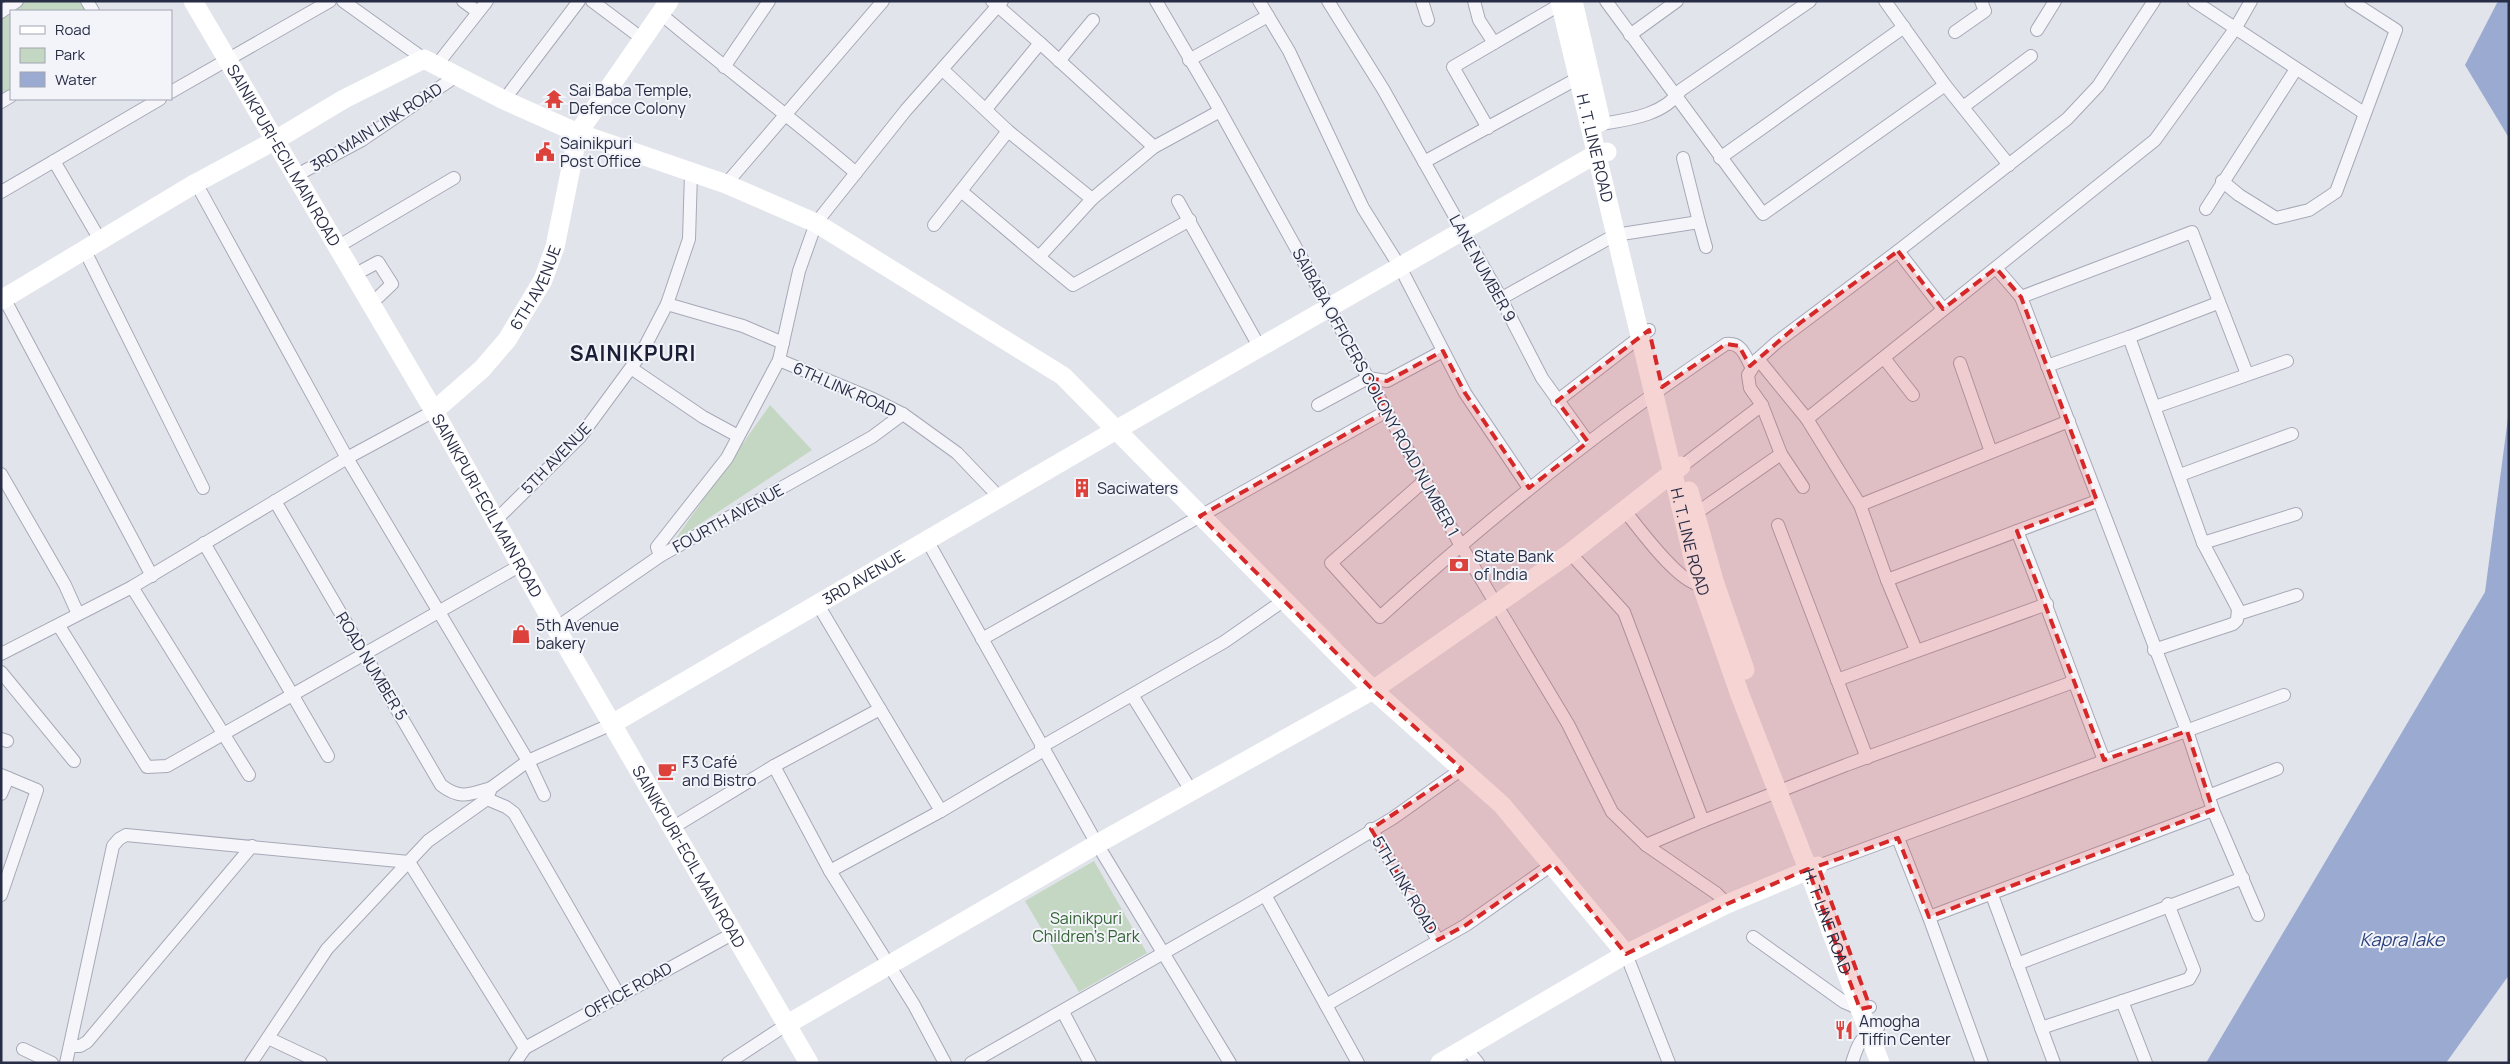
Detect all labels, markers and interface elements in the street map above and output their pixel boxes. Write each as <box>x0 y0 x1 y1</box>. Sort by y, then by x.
legend <box>10 10 172 100</box>
text: Road <box>55 19 91 40</box>
text: Park <box>55 44 85 65</box>
street label: SAINIKPURI-ECIL MAIN ROAD <box>222 60 346 251</box>
text: Water <box>55 69 97 90</box>
street label: 3RD MAIN LINK ROAD <box>306 77 446 177</box>
place label: Sai Baba Temple, Defence Colony <box>569 79 692 119</box>
temple icon: Sai Baba Temple, Defence Colony <box>543 88 565 110</box>
street label: H. T. LINE ROAD <box>1572 91 1619 205</box>
place label: Sainikpuri Post Office <box>560 132 641 172</box>
public building icon: Sainikpuri Post Office <box>534 141 556 163</box>
street label: LANE NUMBER 9 <box>1444 210 1522 326</box>
street label: 6TH AVENUE <box>505 242 566 334</box>
street label: SAIBABA OFFICERS COLONY ROAD NUMBER 1 <box>1287 244 1465 540</box>
district label: SAINIKPURI <box>570 339 696 367</box>
street label: 6TH LINK ROAD <box>790 356 900 422</box>
street label: SAINIKPURI-ECIL MAIN ROAD <box>427 410 548 602</box>
street label: 5TH AVENUE <box>516 417 596 499</box>
building icon: Saciwaters <box>1071 477 1093 499</box>
place label: Saciwaters <box>1097 477 1178 499</box>
street label: FOURTH AVENUE <box>669 478 787 558</box>
street label: H. T. LINE ROAD <box>1666 485 1716 599</box>
street label: 3RD AVENUE <box>818 545 909 610</box>
place label: State Bank of India <box>1474 545 1555 585</box>
bank icon: State Bank of India <box>1448 554 1470 576</box>
street label: ROAD NUMBER 5 <box>331 608 413 724</box>
place label: 5th Avenue bakery <box>536 614 619 654</box>
shop icon: 5th Avenue bakery <box>510 623 532 645</box>
place label: F3 Café and Bistro <box>682 751 756 791</box>
cafe icon: F3 Café and Bistro <box>656 760 678 782</box>
street label: SAINIKPURI-ECIL MAIN ROAD <box>627 761 751 952</box>
street label: 5TH LINK ROAD <box>1367 832 1443 938</box>
street label: H. T. LINE ROAD <box>1798 865 1857 977</box>
park label: Sainikpuri Children's Park <box>1032 907 1141 947</box>
water label: Kapra lake <box>2360 927 2446 951</box>
street label: OFFICE ROAD <box>580 957 676 1023</box>
place label: Amogha Tiffin Center <box>1859 1010 1951 1050</box>
restaurant icon: Amogha Tiffin Center <box>1833 1019 1855 1041</box>

